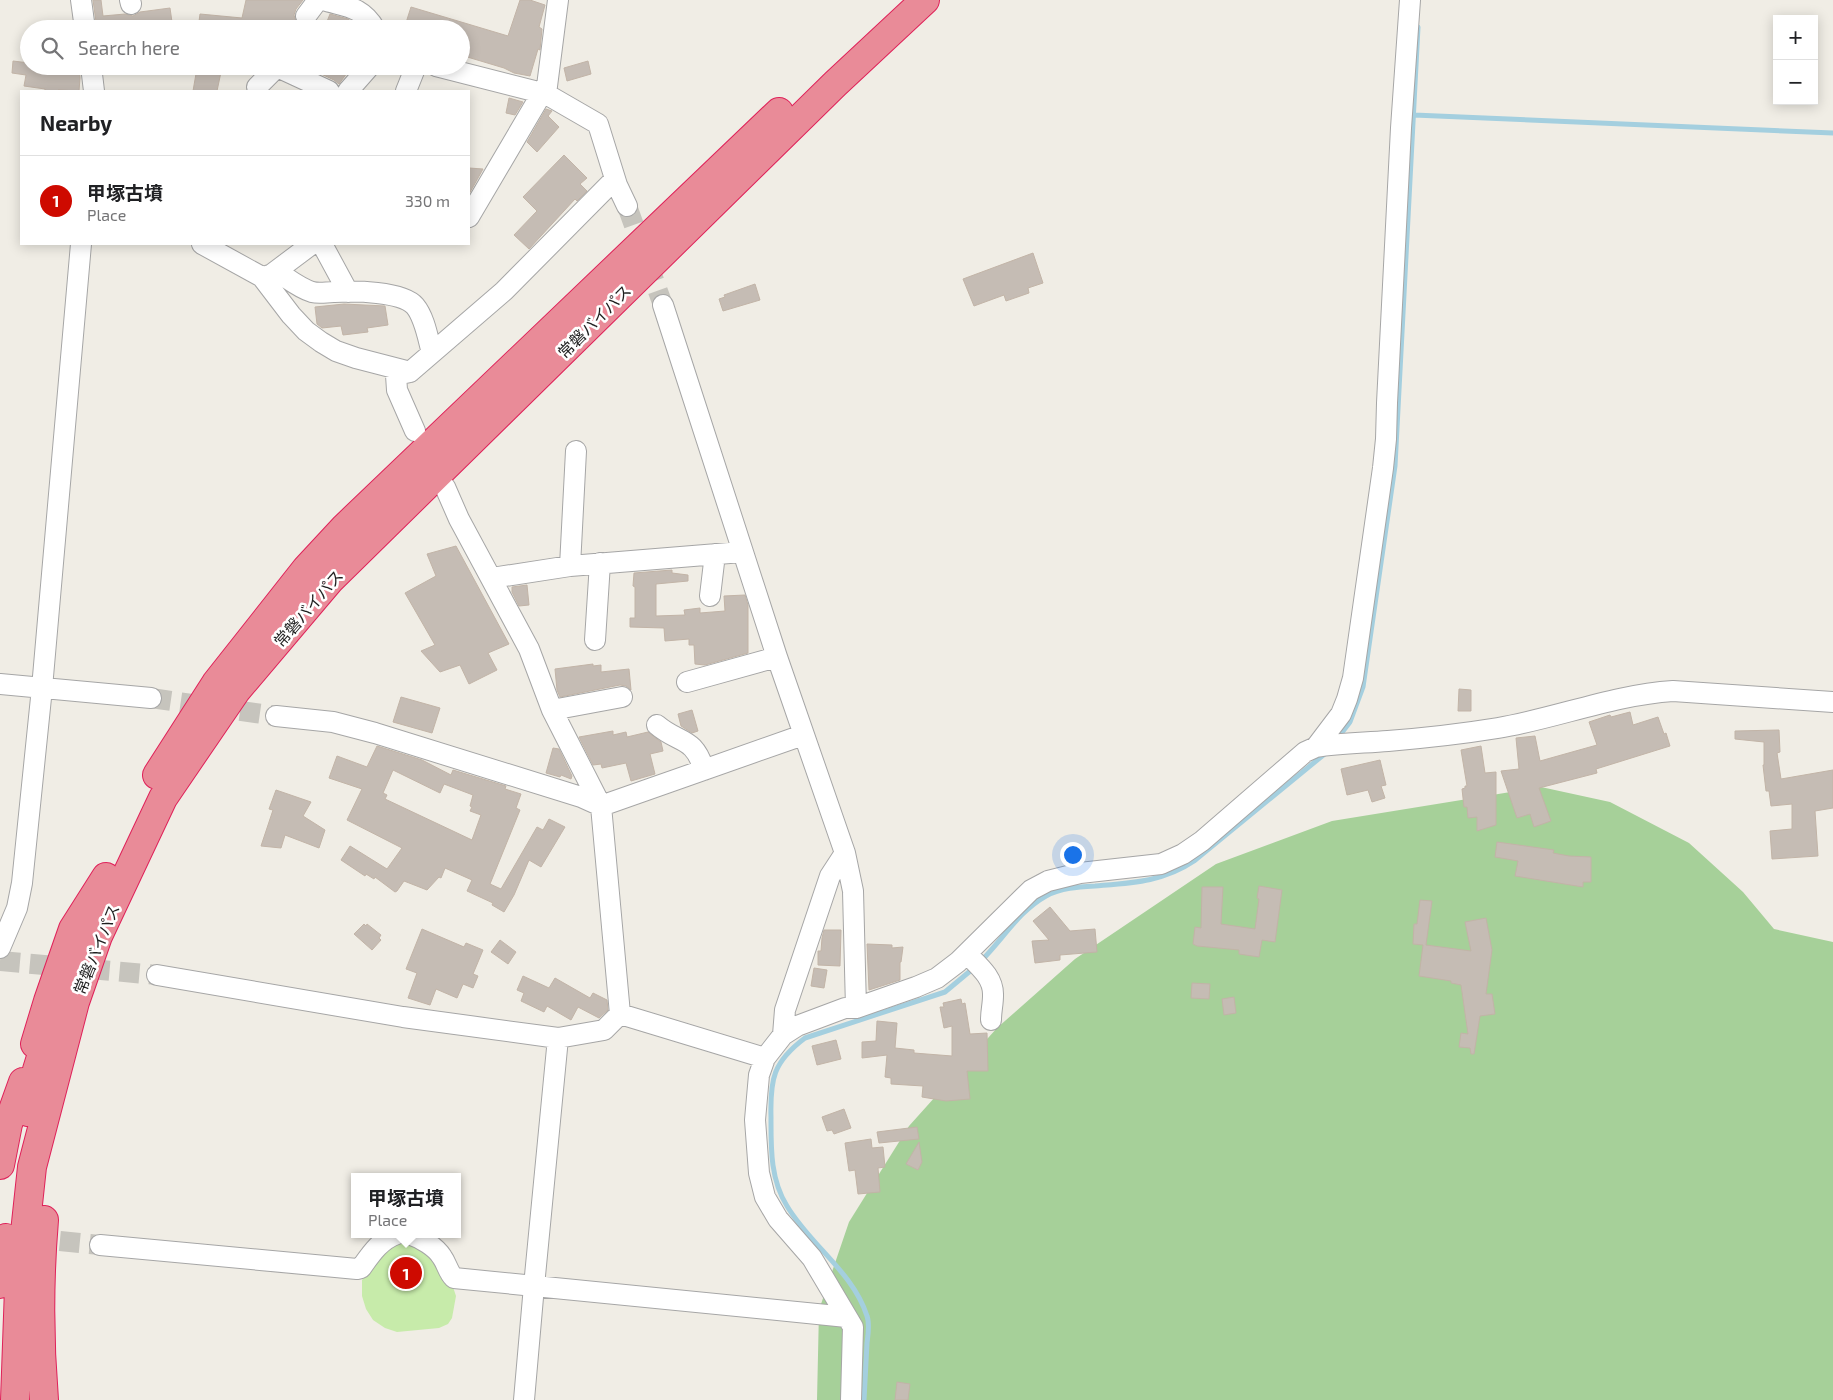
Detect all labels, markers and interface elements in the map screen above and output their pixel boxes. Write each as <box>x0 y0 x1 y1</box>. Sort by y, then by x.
map controls <box>1773 15 1818 105</box>
button: + <box>1773 15 1818 60</box>
search box <box>20 20 470 75</box>
icon: search <box>38 34 66 62</box>
text: Search here <box>78 36 180 59</box>
button: − <box>1773 60 1818 105</box>
text: Nearby <box>40 110 112 135</box>
text: 甲塚古墳 <box>87 181 163 204</box>
text: 1 <box>53 191 59 210</box>
text: 330 m <box>405 191 450 210</box>
text: Place <box>87 205 126 224</box>
street label: 常磐バイパス <box>553 280 635 362</box>
street label: 常磐バイパス <box>269 566 347 650</box>
your location <box>1060 842 1086 868</box>
street label: 常磐バイパス <box>69 901 123 997</box>
popup <box>351 1173 461 1238</box>
text: 甲塚古墳 <box>368 1186 444 1209</box>
text: Place <box>368 1210 407 1229</box>
pin: 1 <box>390 1254 422 1292</box>

